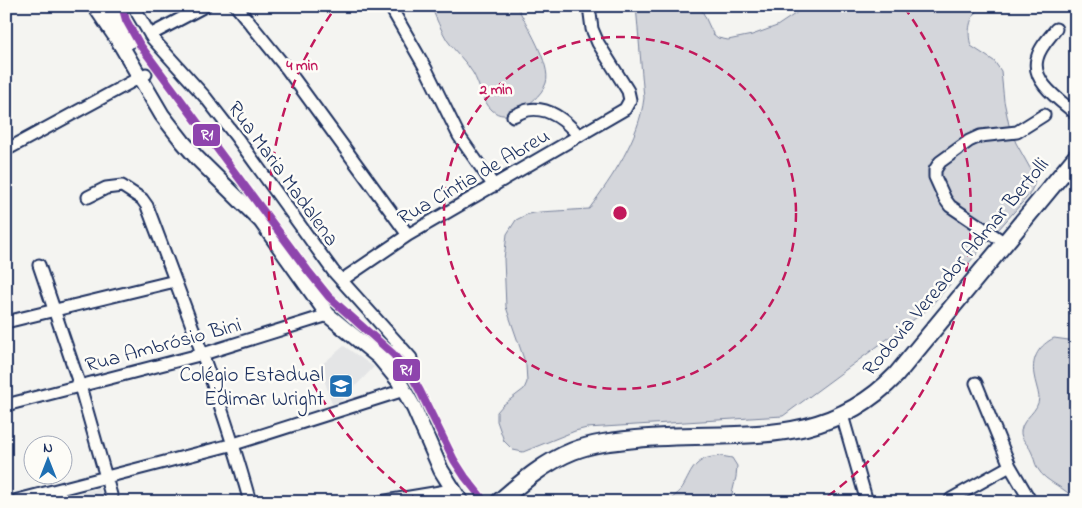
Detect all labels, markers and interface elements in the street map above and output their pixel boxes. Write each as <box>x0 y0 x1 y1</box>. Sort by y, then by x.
text: 4 min <box>285 55 318 77</box>
text: 2 min <box>479 79 513 101</box>
street label: Rua Maria Madalena <box>219 95 345 253</box>
street label: Rua Cíntia de Abreu <box>392 122 556 234</box>
line badge: R1 <box>192 123 221 147</box>
text: R1 <box>200 125 214 146</box>
street label: Rodovia Vereador Admar Bertolli <box>856 151 1057 383</box>
centre of rings <box>611 204 629 222</box>
street label: Rua Ambrósio Bini <box>82 311 245 381</box>
line badge: R1 <box>392 358 421 382</box>
text: R1 <box>399 360 413 381</box>
place label: Colégio Estadual Edimar Wright <box>179 361 324 417</box>
school or university icon: Colégio Estadual Edimar Wright <box>328 373 354 399</box>
north arrow <box>22 436 72 486</box>
text: N <box>43 438 53 459</box>

